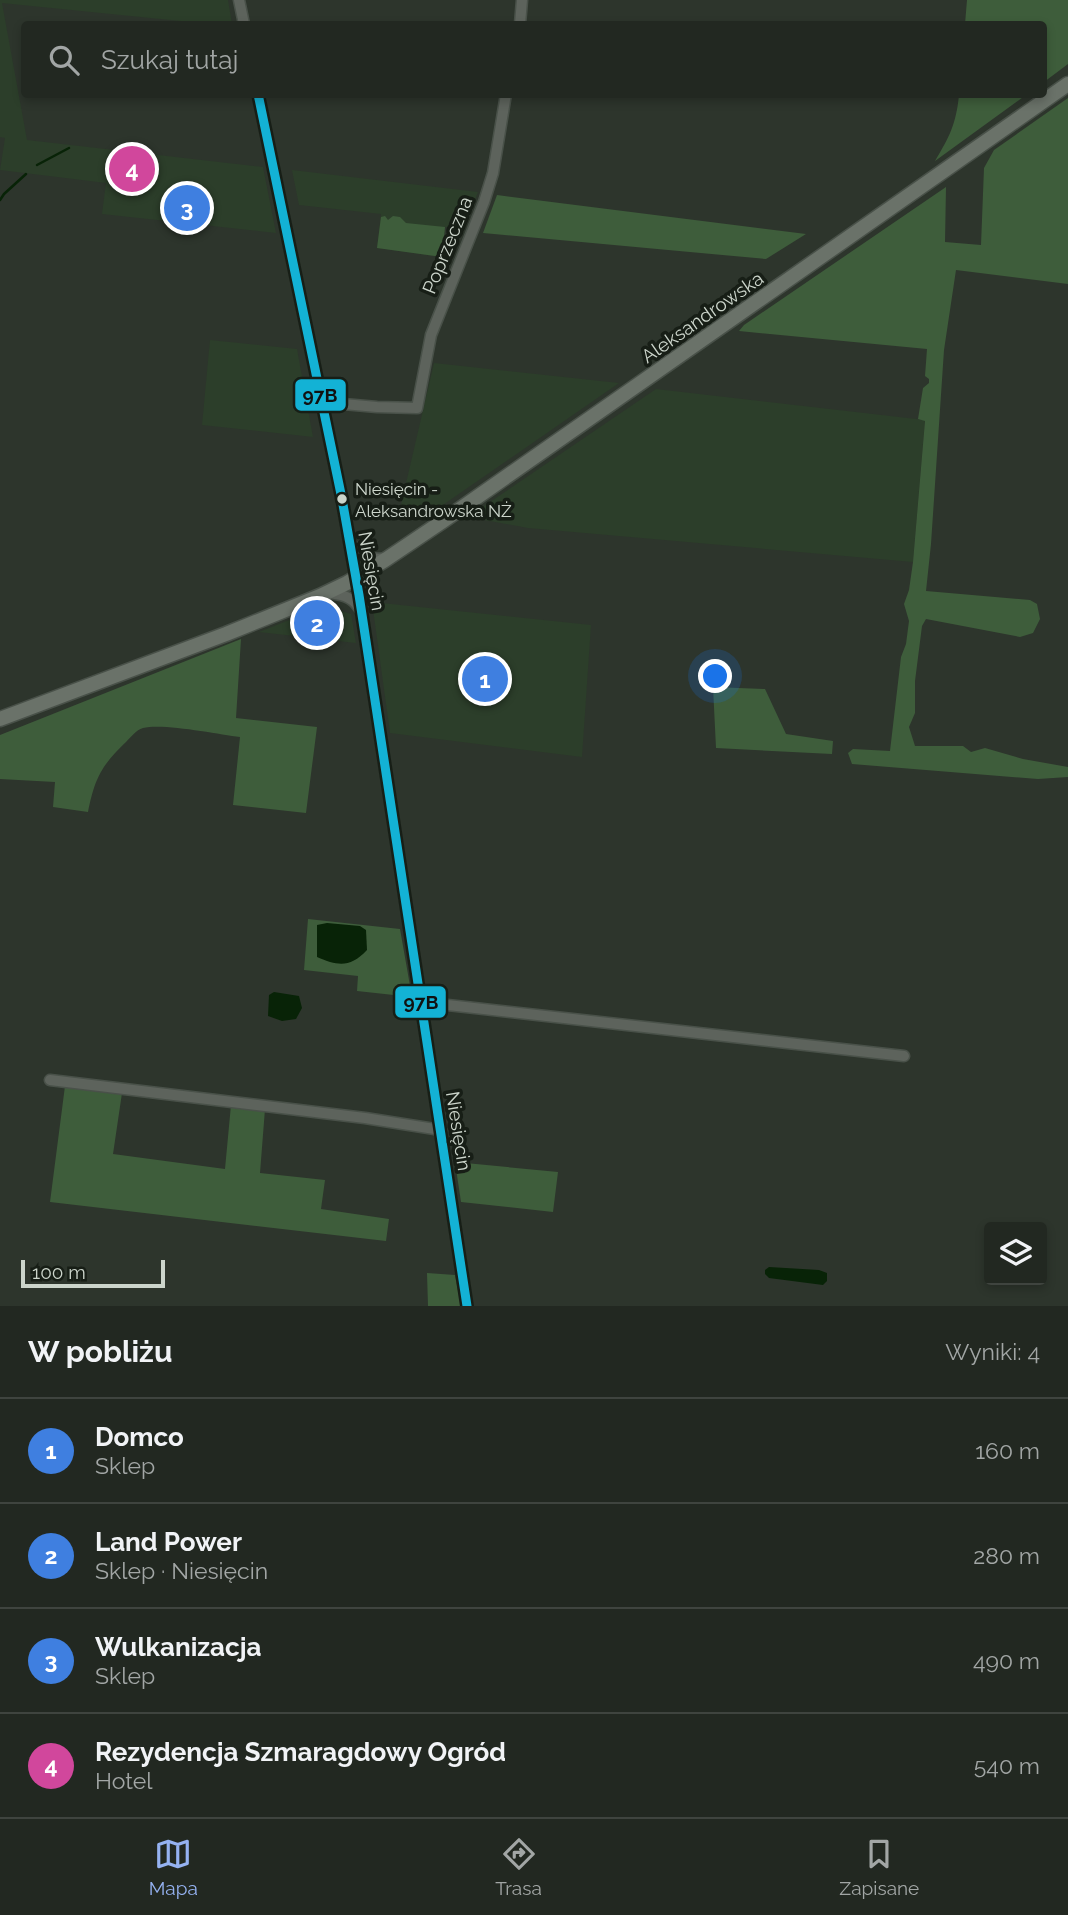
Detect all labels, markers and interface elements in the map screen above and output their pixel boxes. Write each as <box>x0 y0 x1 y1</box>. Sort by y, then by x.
search box <box>21 21 1047 98</box>
icon: search <box>45 41 83 79</box>
text: Szukaj tutaj <box>101 45 238 75</box>
pin: 4 <box>109 143 155 195</box>
pin: 3 <box>164 182 210 234</box>
street label: Poprzeczna <box>418 193 476 297</box>
street label: Aleksandrowska <box>637 267 767 367</box>
line badge: 97B <box>294 378 347 412</box>
text: 97B <box>303 384 337 406</box>
place label: Niesięcin - Aleksandrowska NŻ <box>355 479 512 521</box>
marker: Niesięcin - Aleksandrowska NŻ <box>335 492 349 506</box>
street label: Niesięcin <box>354 530 390 612</box>
pin: 2 <box>294 597 340 649</box>
pin: 1 <box>462 653 508 705</box>
your location <box>698 659 732 693</box>
line badge: 97B <box>394 985 447 1019</box>
text: 97B <box>404 991 438 1013</box>
street label: Niesięcin <box>442 1090 476 1172</box>
map controls <box>984 1222 1047 1285</box>
button: layers <box>984 1222 1047 1285</box>
scale bar <box>21 1257 164 1289</box>
text: 100 m <box>32 1261 86 1283</box>
text: W pobliżu <box>28 1334 172 1369</box>
text: Wyniki: 4 <box>945 1338 1040 1365</box>
text: Domco <box>95 1422 184 1452</box>
text: 1 <box>45 1437 57 1464</box>
text: 160 m <box>975 1437 1040 1464</box>
text: Sklep <box>95 1452 155 1479</box>
text: Land Power <box>95 1527 242 1557</box>
text: 2 <box>45 1542 57 1569</box>
text: 280 m <box>973 1542 1040 1569</box>
text: Sklep · Niesięcin <box>95 1557 268 1584</box>
text: Wulkanizacja <box>95 1632 261 1662</box>
text: 3 <box>45 1647 57 1674</box>
text: 490 m <box>973 1647 1040 1674</box>
text: Sklep <box>95 1662 155 1689</box>
text: Rezydencja Szmaragdowy Ogród <box>95 1737 506 1767</box>
text: 4 <box>44 1752 58 1779</box>
text: 540 m <box>974 1752 1040 1779</box>
text: Hotel <box>95 1767 153 1794</box>
tab: Mapa <box>149 1835 198 1899</box>
tab: Trasa <box>495 1835 542 1899</box>
tab: Zapisane <box>839 1835 919 1899</box>

